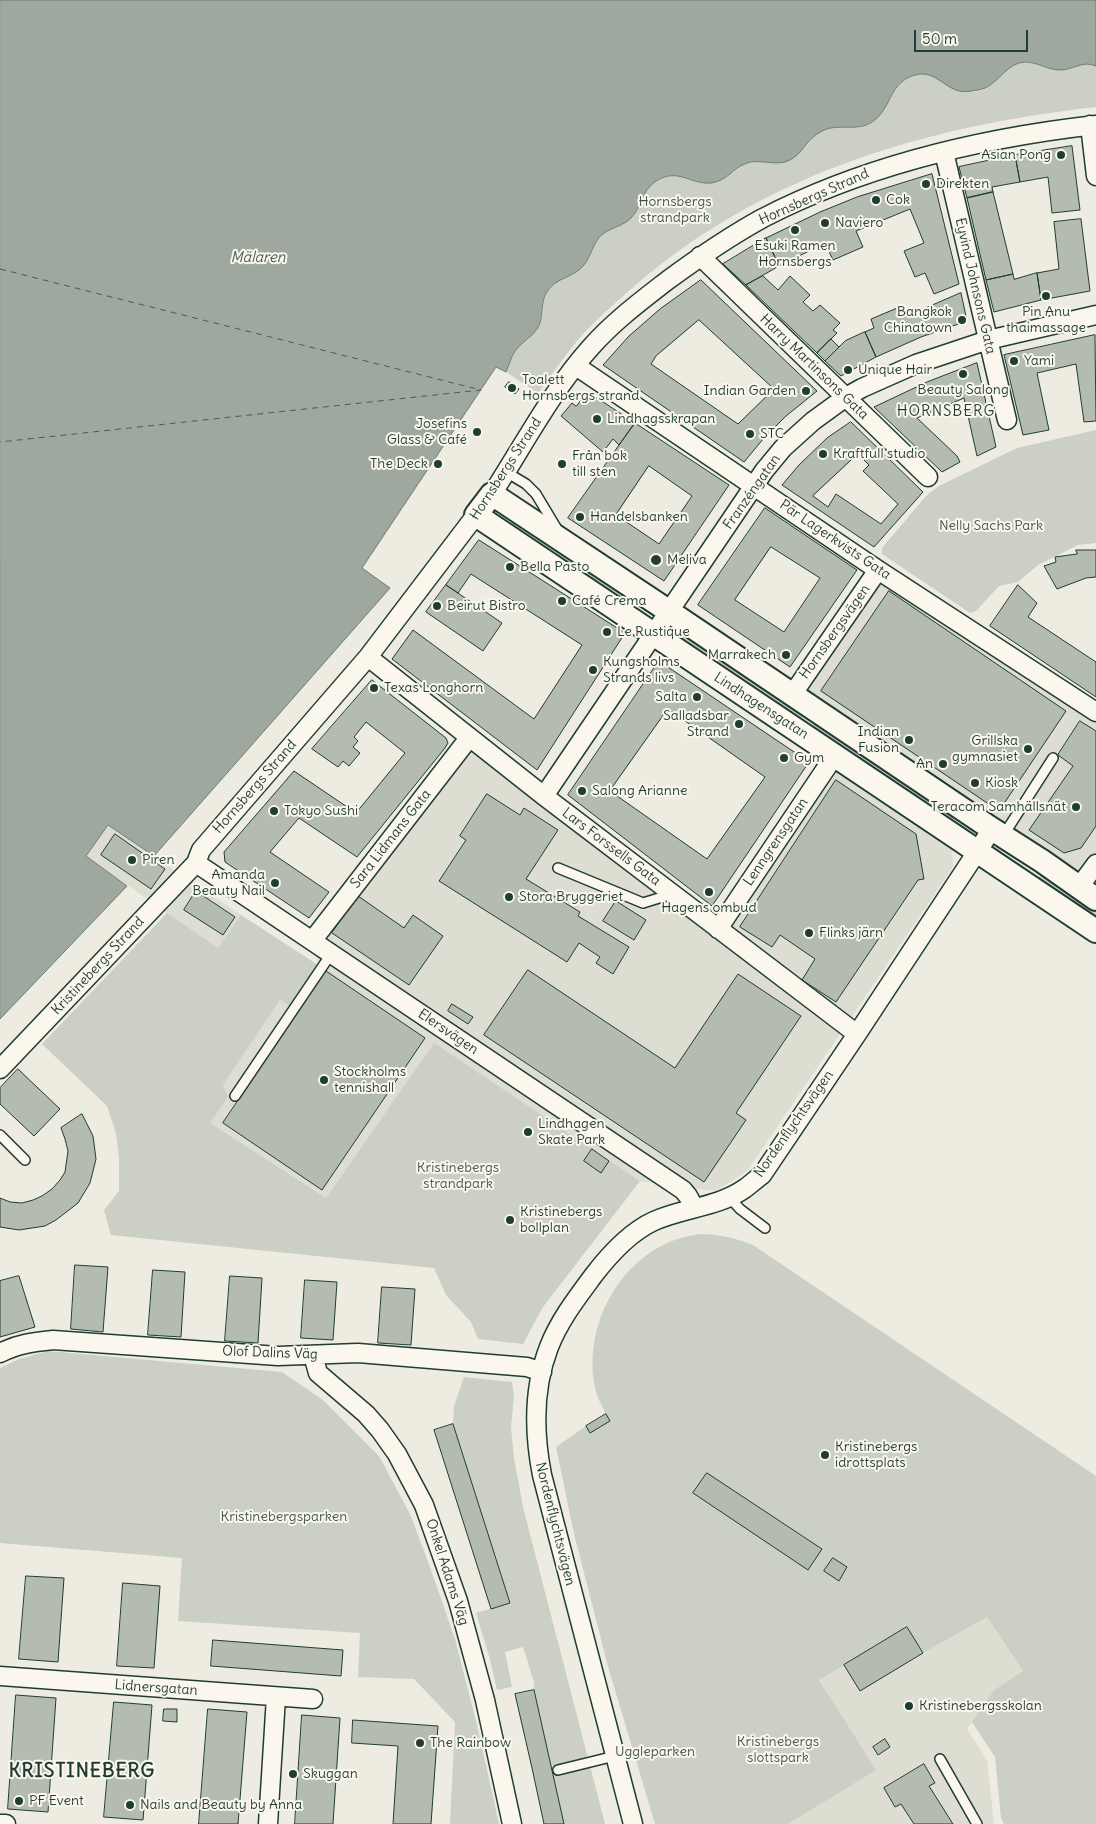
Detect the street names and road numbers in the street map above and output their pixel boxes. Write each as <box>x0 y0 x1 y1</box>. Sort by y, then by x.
street label: Hornsbergs Strand <box>756 165 872 229</box>
street label: Eyvind Johnsons Gata <box>951 216 999 356</box>
street label: Harry Martinsons Gata <box>756 311 872 423</box>
street label: Hornsbergs Strand <box>467 415 545 523</box>
street label: Franzéngatan <box>720 451 784 533</box>
street label: Pär Lagerkvists Gata <box>776 497 894 583</box>
street label: Hornsbergsvägen <box>796 582 874 682</box>
street label: Lindhagensgatan <box>710 669 812 743</box>
street label: Hornsbergs Strand <box>210 737 300 837</box>
street label: Sara Lidmans Gata <box>347 786 435 892</box>
street label: Lenngrensgatan <box>740 795 812 889</box>
street label: Lars Forssells Gata <box>558 805 664 889</box>
street label: Kristinebergs Strand <box>48 914 148 1018</box>
street label: Elersvägen <box>415 1006 481 1058</box>
street label: Nordenflychtsvägen <box>751 1067 837 1181</box>
street label: Olof Dalins Väg <box>222 1343 318 1363</box>
street label: Nordenflychtsvägen <box>532 1461 578 1587</box>
street label: Onkel Adams Väg <box>422 1517 472 1627</box>
street label: Lidnersgatan <box>114 1677 198 1699</box>

